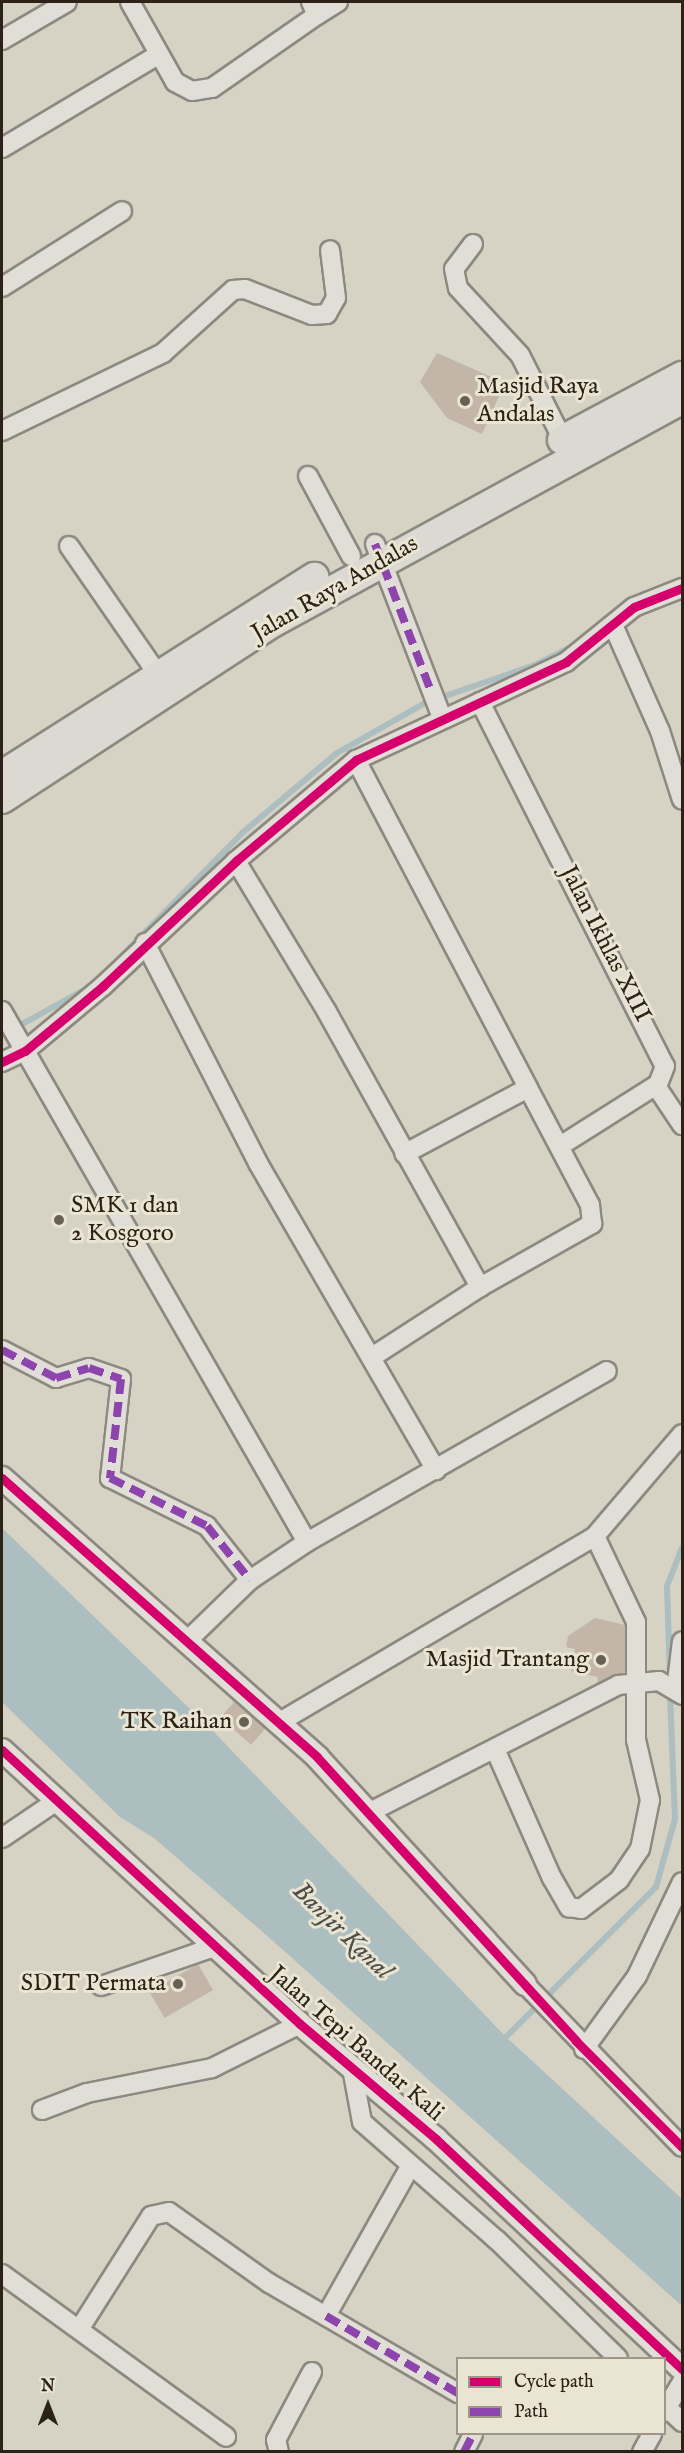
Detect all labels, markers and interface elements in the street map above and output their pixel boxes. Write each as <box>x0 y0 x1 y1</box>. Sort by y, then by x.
place label: Masjid Raya Andalas <box>477 373 599 429</box>
marker: Masjid Raya Andalas <box>458 394 472 408</box>
street label: Jalan Raya Andalas <box>247 530 423 648</box>
street label: Jalan Ikhlas XIII <box>553 861 657 1027</box>
place label: SMK 1 dan 2 Kosgoro <box>71 1192 179 1248</box>
marker: SMK 1 dan 2 Kosgoro <box>52 1213 66 1227</box>
place label: Masjid Trantang <box>426 1646 589 1674</box>
marker: Masjid Trantang <box>594 1653 608 1667</box>
place label: TK Raihan <box>121 1708 232 1736</box>
marker: TK Raihan <box>237 1715 251 1729</box>
water label: Banjir Kanal <box>285 1876 399 1986</box>
street label: Jalan Tepi Bandar Kali <box>263 1960 449 2128</box>
place label: SDIT Permata <box>21 1970 166 1998</box>
marker: SDIT Permata <box>171 1977 185 1991</box>
legend <box>456 2357 666 2435</box>
text: Cycle path <box>514 2371 594 2394</box>
north arrow <box>18 2375 78 2435</box>
text: N <box>41 2377 55 2397</box>
text: Path <box>514 2401 548 2424</box>

